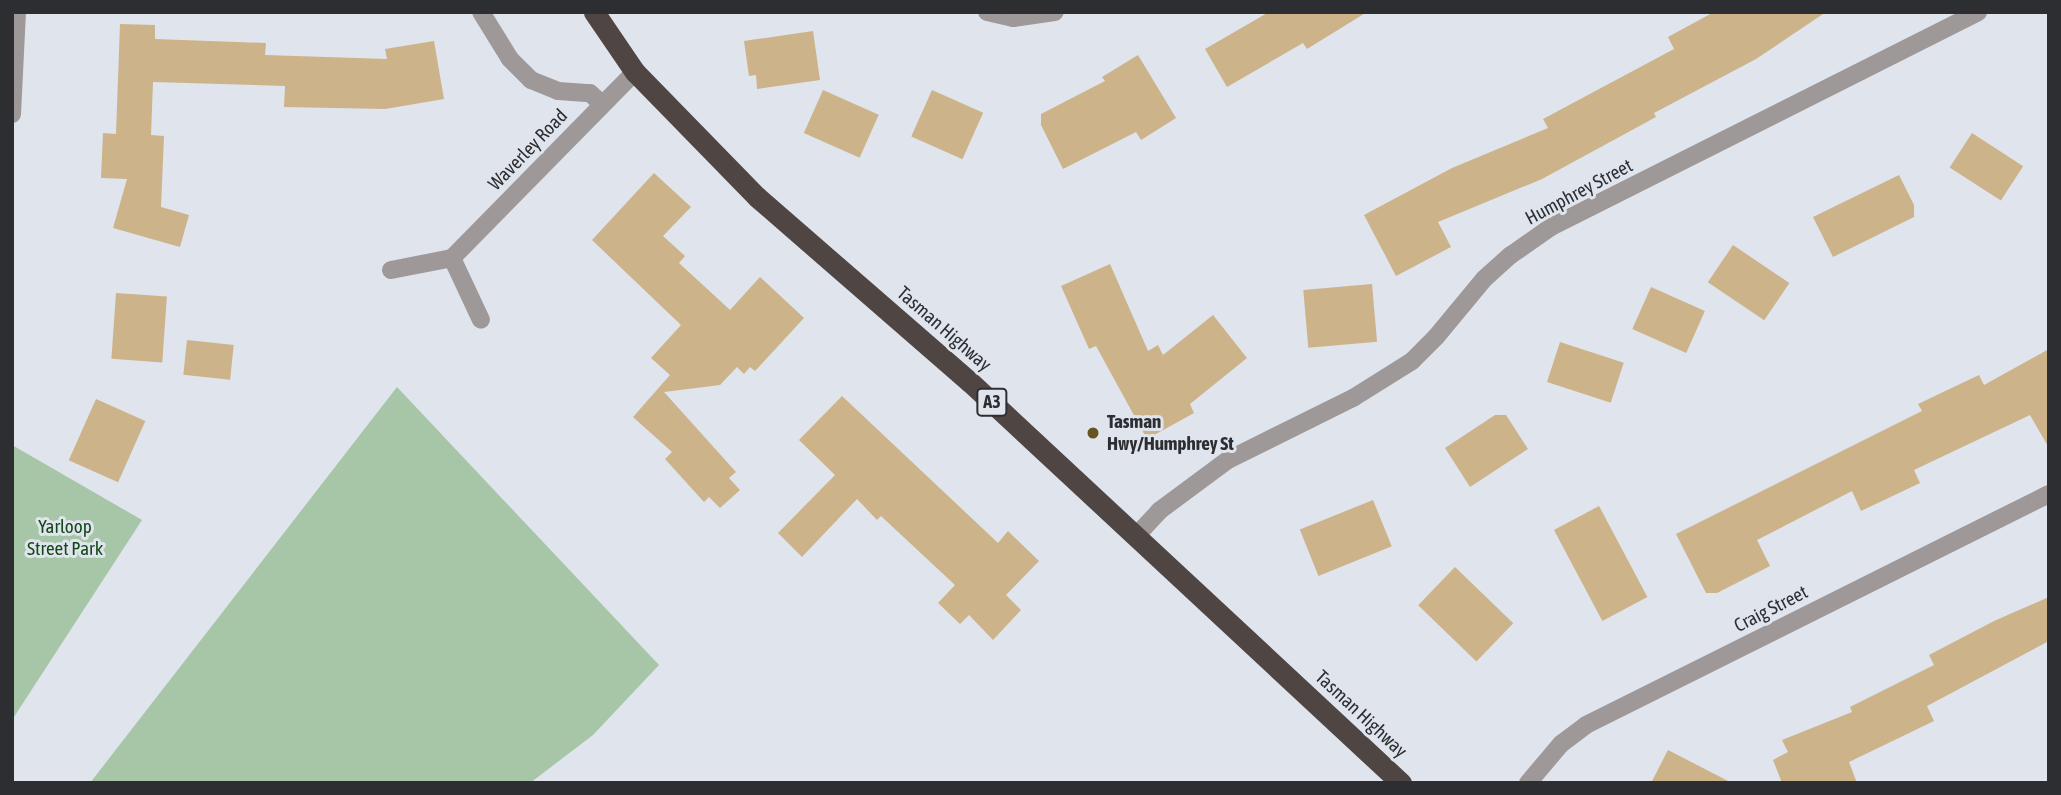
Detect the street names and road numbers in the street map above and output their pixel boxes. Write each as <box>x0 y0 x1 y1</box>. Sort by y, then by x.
street label: Waverley Road <box>484 105 572 195</box>
street label: Humphrey Street <box>1521 154 1637 230</box>
street label: Tasman Highway <box>892 282 996 376</box>
road number: A3 <box>976 388 1008 416</box>
street label: Craig Street <box>1730 581 1812 637</box>
street label: Tasman Highway <box>1310 666 1412 762</box>

